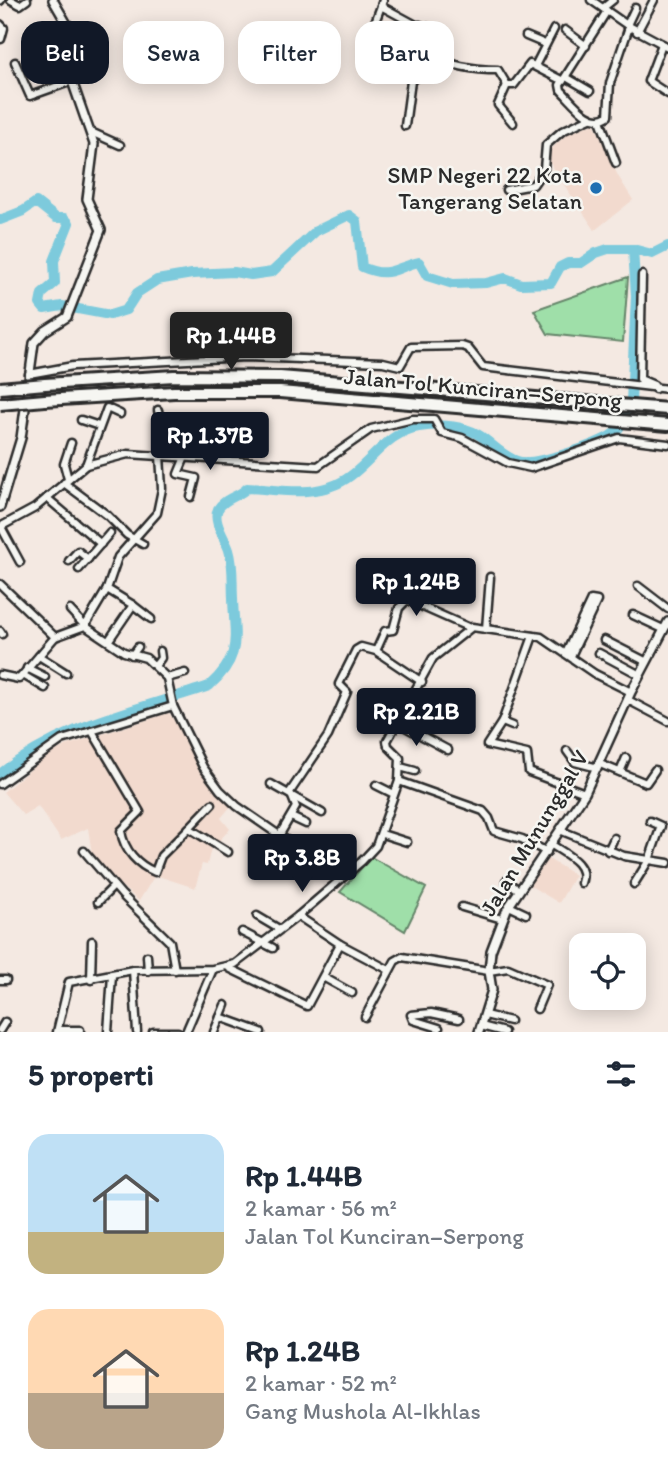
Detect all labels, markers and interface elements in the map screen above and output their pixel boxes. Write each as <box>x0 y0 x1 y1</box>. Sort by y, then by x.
chip: Beli <box>21 21 109 84</box>
chip: Sewa <box>123 21 224 84</box>
chip: Filter <box>238 21 341 84</box>
chip: Baru <box>355 21 454 84</box>
place label: SMP Negeri 22 Kota Tangerang Selatan <box>387 161 582 215</box>
marker: SMP Negeri 22 Kota Tangerang Selatan <box>588 180 604 196</box>
pin: Rp 1.44B <box>159 312 303 372</box>
text: Rp 1.44B <box>186 321 276 349</box>
street label: Jalan Tol Kunciran–Serpong <box>343 362 624 414</box>
pin: Rp 1.37B <box>138 412 282 472</box>
text: Rp 1.37B <box>167 421 253 449</box>
pin: Rp 1.24B <box>344 558 488 618</box>
text: Rp 1.24B <box>372 567 460 595</box>
pin: Rp 2.21B <box>344 688 488 748</box>
text: Rp 2.21B <box>373 697 459 725</box>
street label: Jalan Mununggal V <box>474 745 595 921</box>
pin: Rp 3.8B <box>237 834 367 894</box>
text: Rp 3.8B <box>264 843 340 871</box>
map controls <box>569 933 646 1010</box>
button: locate <box>569 933 646 1010</box>
icon: filters <box>602 1055 640 1093</box>
text: 5 properti <box>28 1056 154 1093</box>
text: Rp 1.44B <box>245 1157 362 1194</box>
icon: home <box>84 1162 168 1246</box>
text: 2 kamar · 56 m² <box>245 1194 397 1222</box>
text: Jalan Tol Kunciran–Serpong <box>245 1222 524 1250</box>
text: Rp 1.24B <box>245 1332 360 1369</box>
icon: home <box>84 1337 168 1421</box>
text: 2 kamar · 52 m² <box>245 1369 397 1397</box>
text: Gang Mushola Al-Ikhlas <box>245 1397 481 1425</box>

